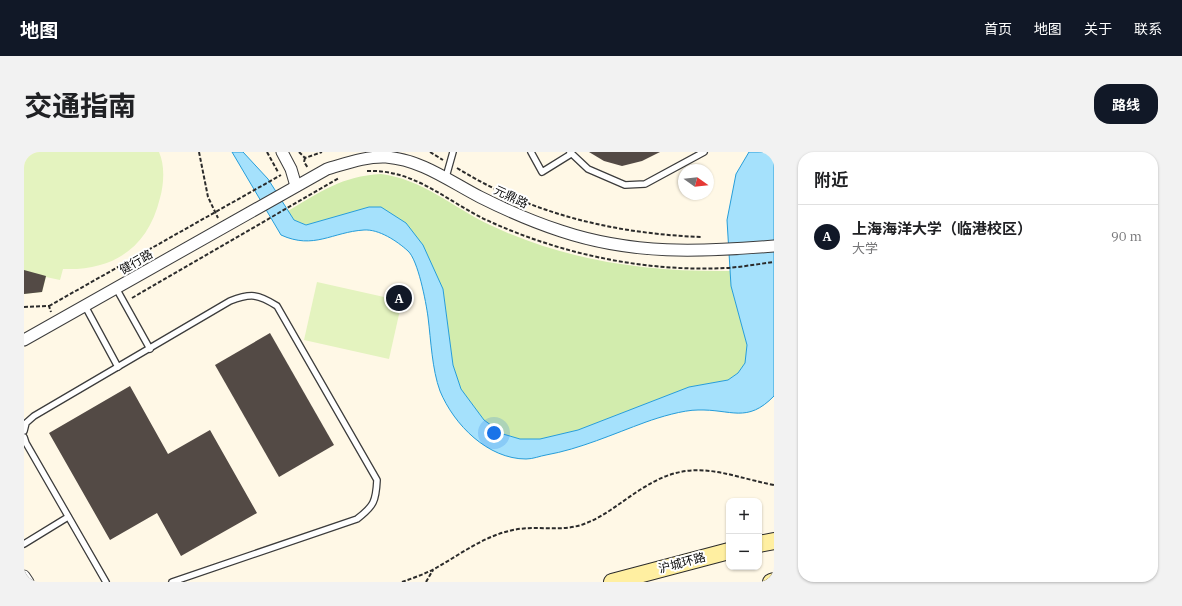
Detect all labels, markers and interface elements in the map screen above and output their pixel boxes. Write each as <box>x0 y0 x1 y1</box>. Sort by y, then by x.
text: 地图 <box>20 18 58 42</box>
text: 首页 <box>984 20 1012 38</box>
text: 地图 <box>1034 20 1062 38</box>
text: 关于 <box>1084 20 1112 38</box>
text: 联系 <box>1134 20 1162 38</box>
button: 路线 <box>1094 84 1158 124</box>
text: 交通指南 <box>24 87 136 124</box>
north arrow <box>678 164 714 200</box>
text: 附近 <box>814 169 848 191</box>
street label: 元鼎路 <box>492 182 531 211</box>
text: 上海海洋大学（临港校区） <box>852 219 1032 238</box>
text: A <box>822 228 832 245</box>
text: 90 m <box>1111 228 1142 245</box>
text: 大学 <box>852 240 878 257</box>
street label: 健行路 <box>116 246 155 277</box>
pin: A <box>386 283 412 313</box>
your location <box>484 423 504 443</box>
map controls <box>726 498 762 570</box>
button: + <box>726 498 762 534</box>
button: − <box>726 534 762 570</box>
street label: 沪城环路 <box>657 549 707 576</box>

